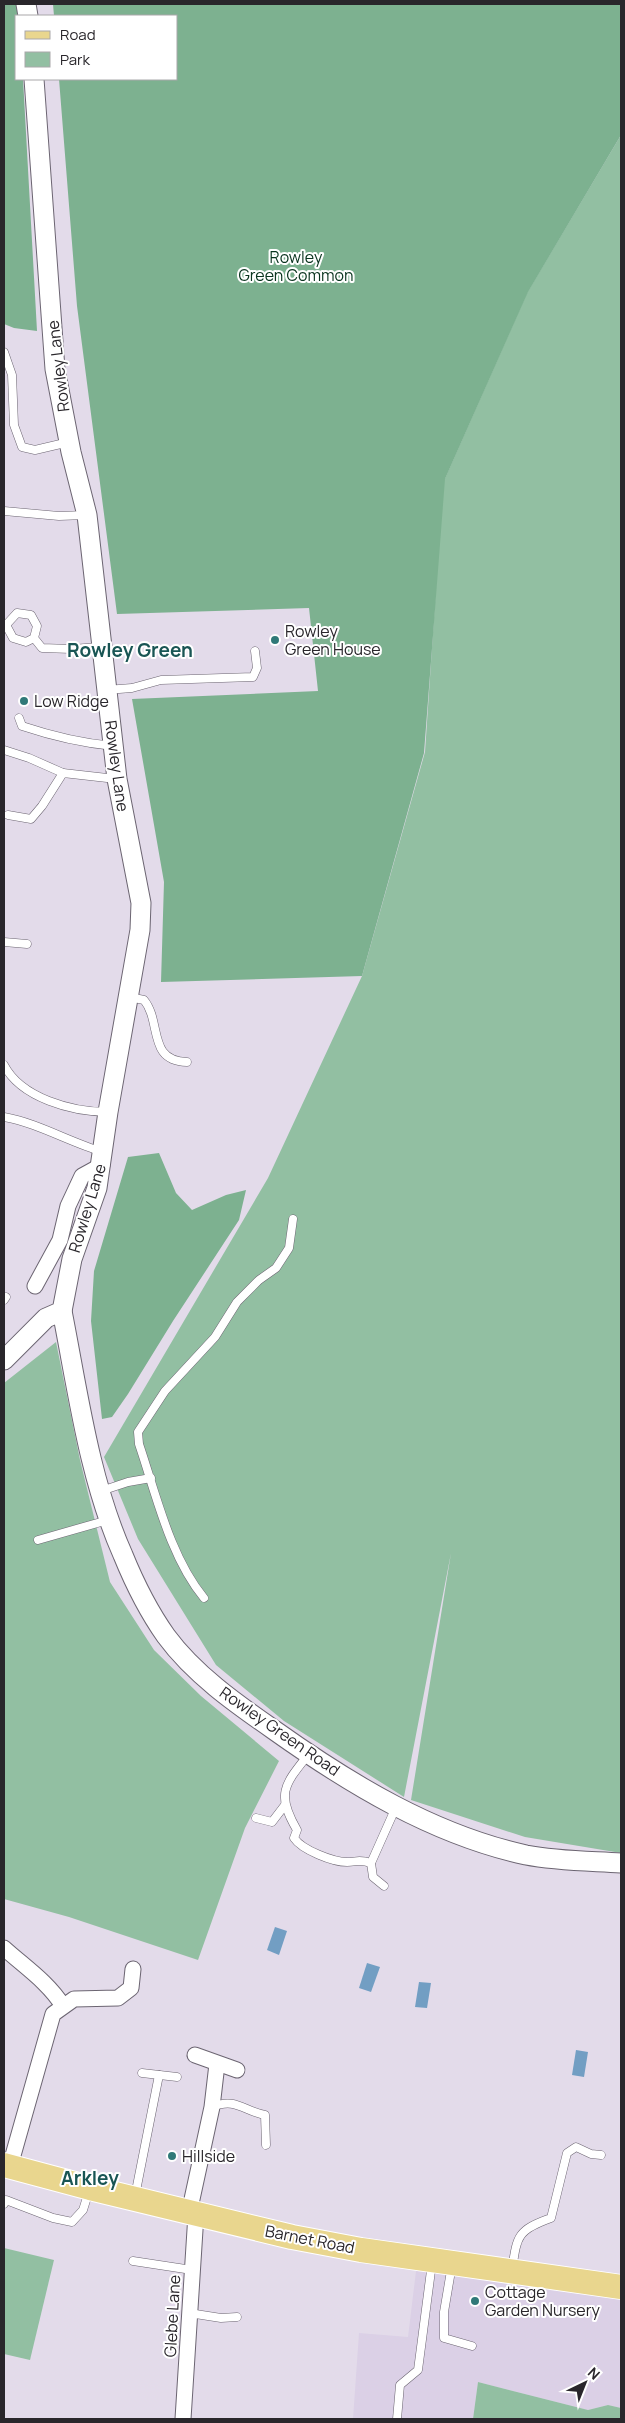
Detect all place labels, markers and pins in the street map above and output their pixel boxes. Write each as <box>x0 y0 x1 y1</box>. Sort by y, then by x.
place label: Rowley Green House <box>285 620 381 660</box>
marker: Rowley Green House <box>269 634 281 646</box>
place label: Low Ridge <box>34 690 109 712</box>
marker: Low Ridge <box>18 695 30 707</box>
place label: Hillside <box>182 2145 235 2167</box>
marker: Hillside <box>166 2150 178 2162</box>
place label: Cottage Garden Nursery <box>485 2281 600 2321</box>
marker: Cottage Garden Nursery <box>469 2295 481 2307</box>

